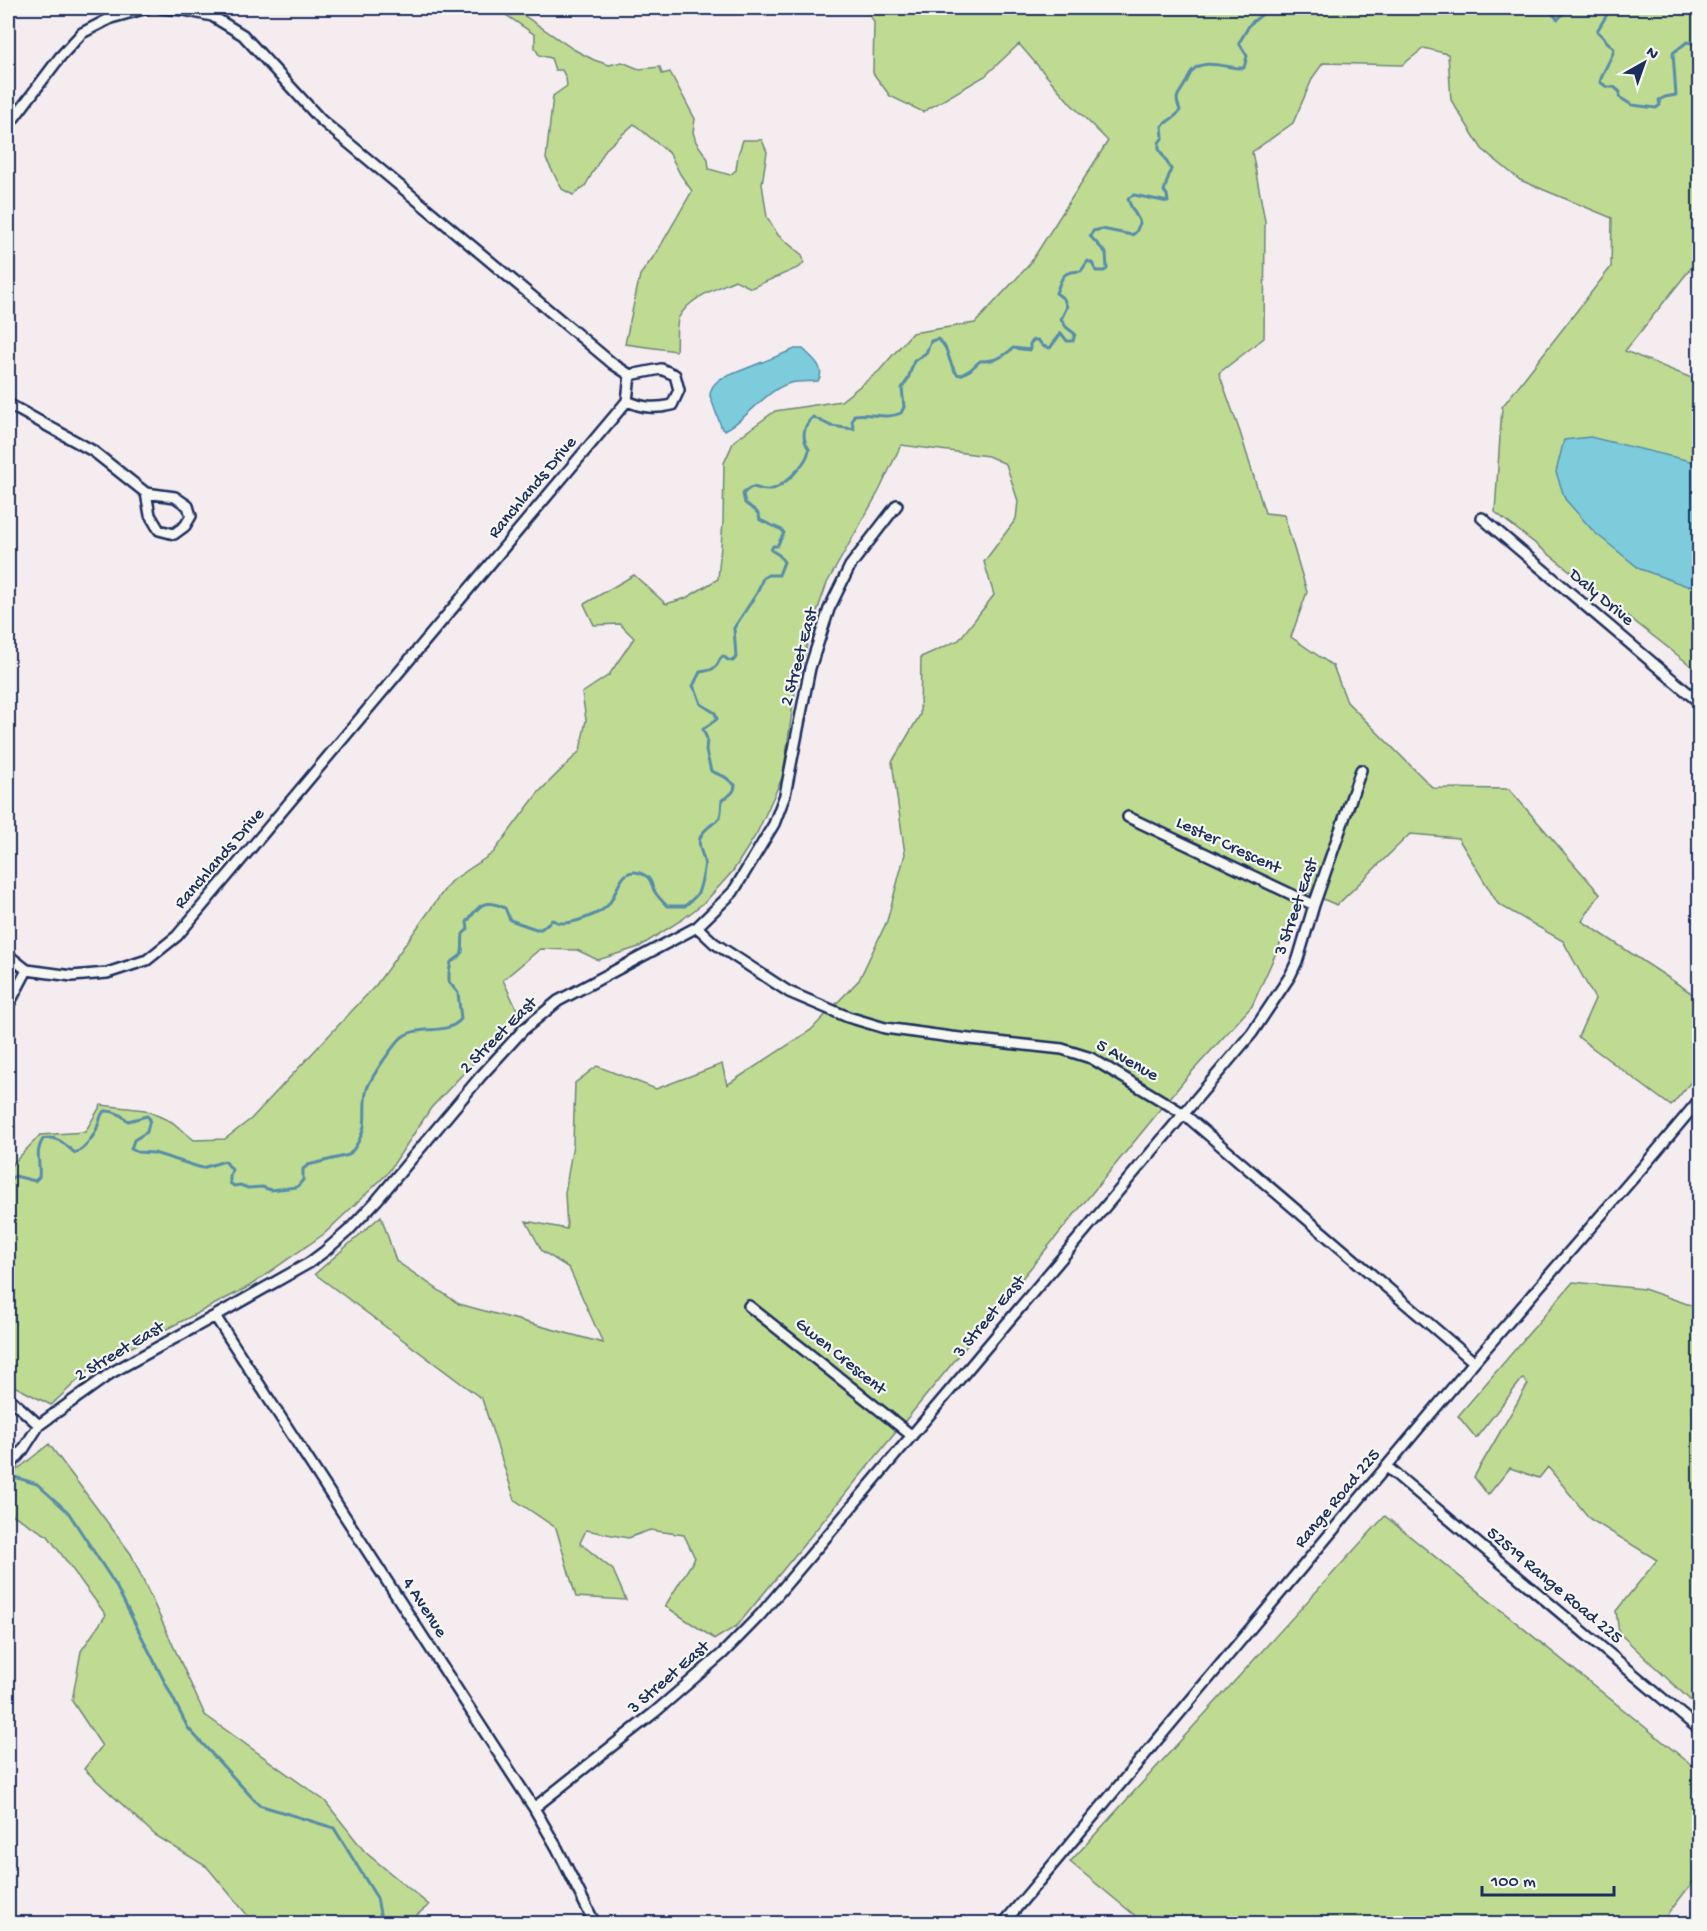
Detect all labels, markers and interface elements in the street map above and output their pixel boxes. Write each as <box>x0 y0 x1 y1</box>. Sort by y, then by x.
north arrow <box>1614 33 1674 93</box>
text: N <box>1641 44 1662 65</box>
street label: Ranchlands Drive <box>484 432 582 543</box>
street label: Daly Drive <box>1564 564 1638 632</box>
street label: 2 Street East <box>777 604 824 708</box>
street label: Ranchlands Drive <box>170 804 270 914</box>
street label: Lester Crescent <box>1172 813 1285 880</box>
street label: 3 Street East <box>1270 854 1324 959</box>
street label: 2 Street East <box>456 992 543 1079</box>
street label: 5 Avenue <box>1092 1035 1162 1087</box>
street label: 3 Street East <box>949 1270 1032 1363</box>
street label: Gwen Crescent <box>790 1314 891 1401</box>
street label: 2 Street East <box>72 1316 170 1387</box>
street label: Range Road 225 <box>1291 1445 1385 1553</box>
street label: 52519 Range Road 225 <box>1482 1523 1626 1649</box>
street label: 4 Avenue <box>397 1574 451 1642</box>
street label: 3 Street East <box>623 1636 715 1720</box>
scale bar <box>1482 1859 1614 1897</box>
text: 100 m <box>1490 1872 1536 1893</box>

